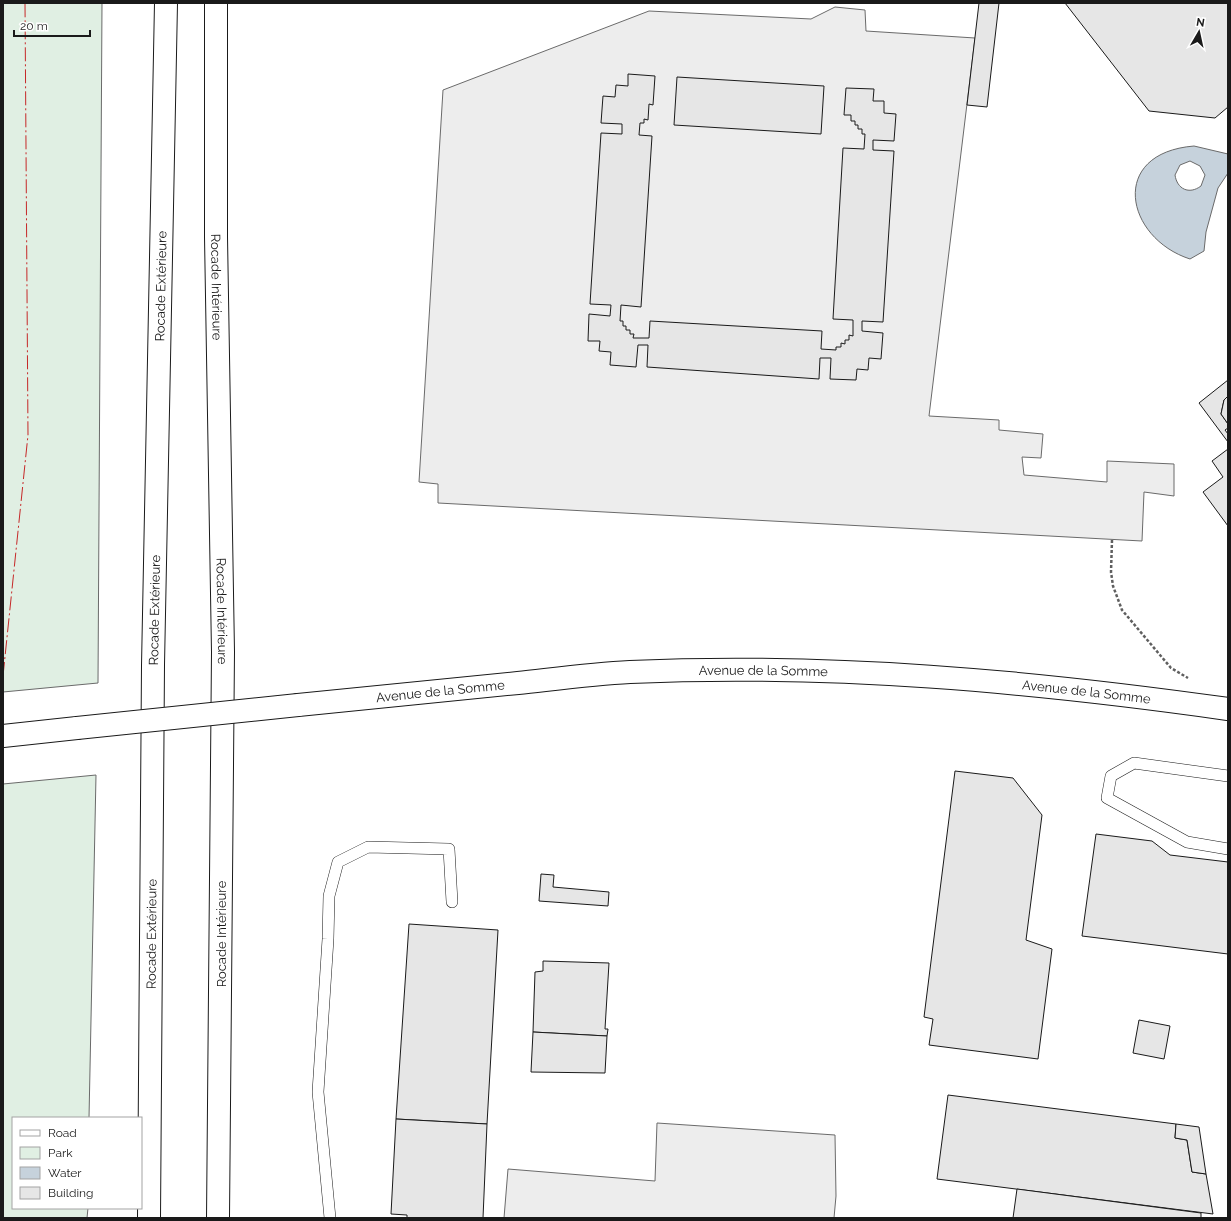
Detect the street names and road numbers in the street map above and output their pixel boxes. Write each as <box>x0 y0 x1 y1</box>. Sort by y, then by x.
street label: Rocade Extérieure <box>152 230 169 341</box>
street label: Rocade Intérieure <box>208 233 225 341</box>
street label: Rocade Extérieure <box>145 554 163 665</box>
street label: Rocade Intérieure <box>214 557 231 665</box>
street label: Avenue de la Somme <box>699 662 829 679</box>
street label: Avenue de la Somme <box>375 677 506 705</box>
street label: Avenue de la Somme <box>1021 677 1152 706</box>
street label: Rocade Extérieure <box>143 878 159 989</box>
street label: Rocade Intérieure <box>214 880 229 987</box>

